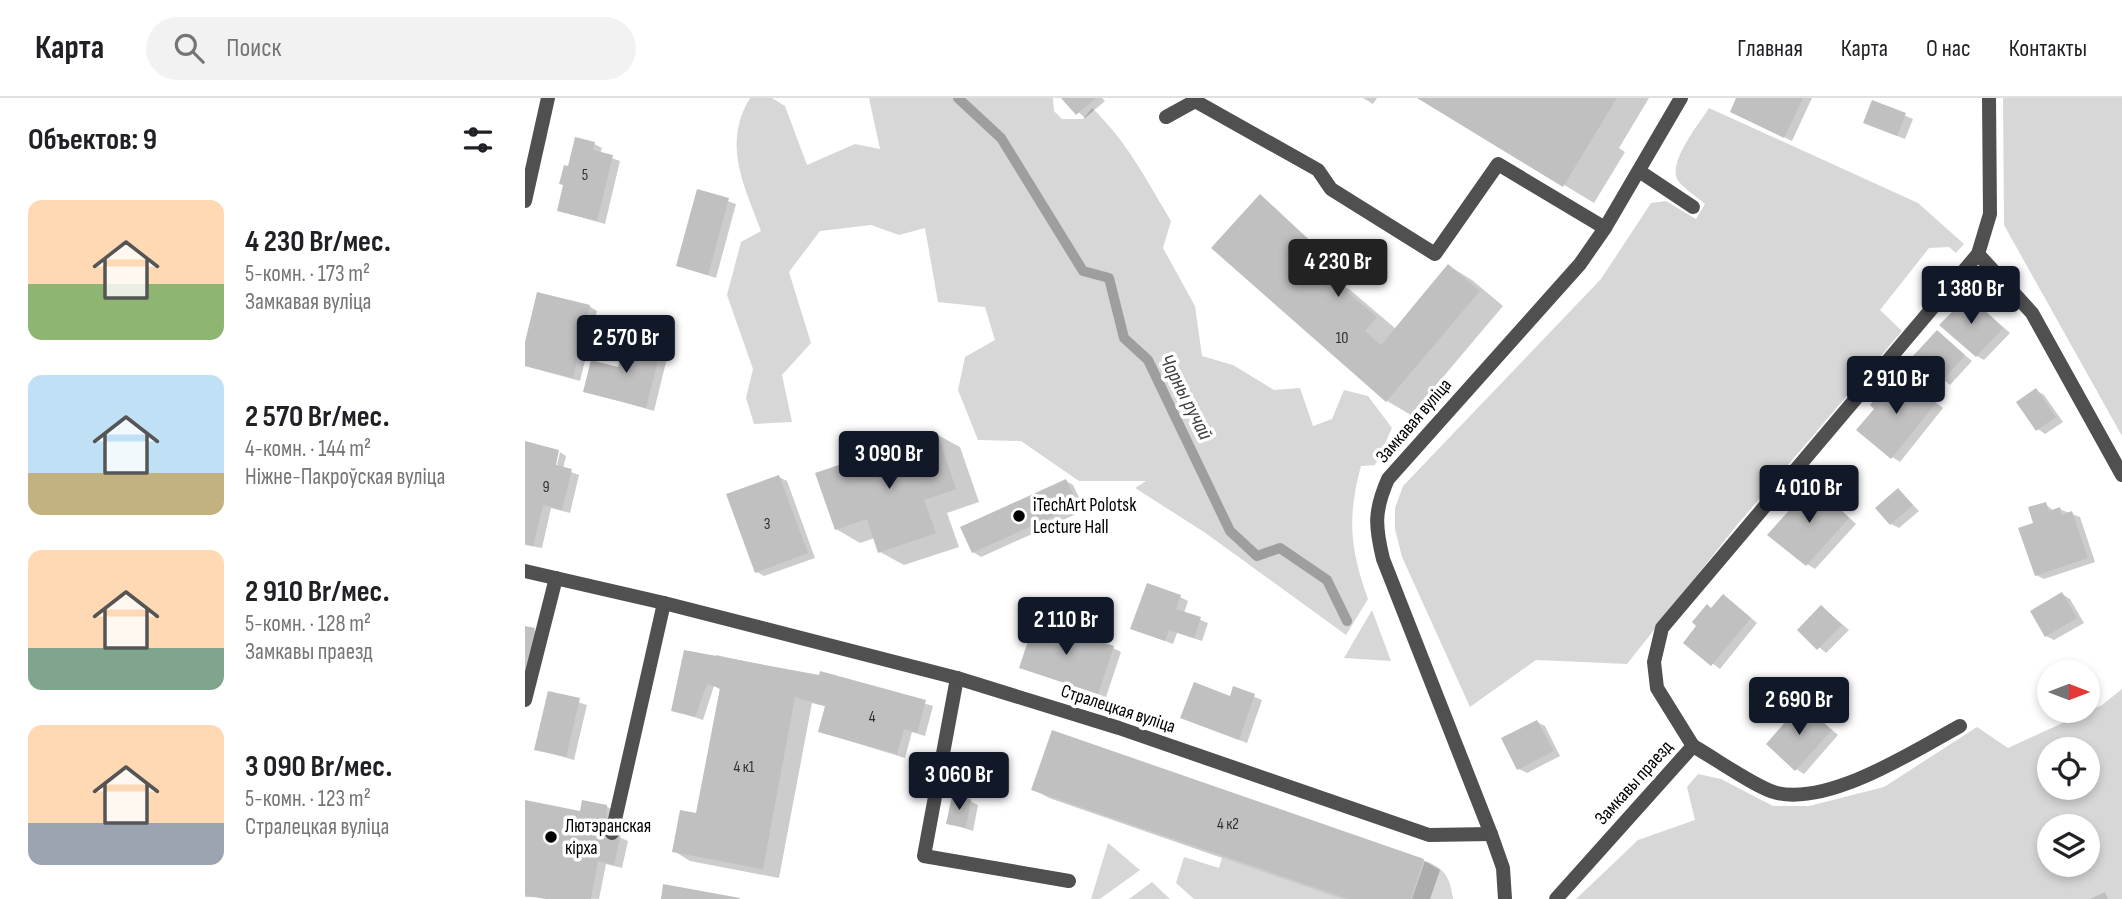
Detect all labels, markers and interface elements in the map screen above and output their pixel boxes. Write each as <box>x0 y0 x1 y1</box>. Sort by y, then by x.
search box <box>146 17 636 80</box>
text: Карта <box>35 28 104 68</box>
icon: search <box>170 29 208 67</box>
text: Поиск <box>226 33 281 64</box>
text: Главная <box>1737 34 1803 63</box>
text: Карта <box>1841 34 1888 63</box>
text: О нас <box>1926 34 1971 63</box>
text: Контакты <box>2009 34 2087 63</box>
icon: filters <box>459 121 497 159</box>
text: Объектов: 9 <box>28 122 157 158</box>
house number: 5 <box>582 166 588 185</box>
text: 4 230 Br/мес. <box>245 224 391 260</box>
icon: home <box>84 228 168 312</box>
pin: 4 230 Br <box>1266 240 1410 299</box>
text: 4 230 Br <box>1304 248 1372 276</box>
text: 5-комн. · 173 m² <box>245 260 370 288</box>
pin: 1 380 Br <box>1899 266 2043 326</box>
text: 1 380 Br <box>1938 275 2004 303</box>
text: Замкавая вуліца <box>245 288 371 316</box>
pin: 2 570 Br <box>554 316 698 375</box>
text: 2 570 Br <box>593 324 659 352</box>
house number: 10 <box>1336 329 1348 348</box>
water label: Чорны ручай <box>1154 350 1218 444</box>
pin: 2 910 Br <box>1824 356 1968 416</box>
text: 2 910 Br <box>1863 365 1929 393</box>
street label: Замкавая вуліца <box>1371 374 1457 468</box>
text: 2 570 Br/мес. <box>245 399 390 435</box>
icon: home <box>84 403 168 487</box>
pin: 3 090 Br <box>817 432 961 491</box>
text: 4-комн. · 144 m² <box>245 435 371 463</box>
text: 3 090 Br <box>855 440 923 468</box>
text: Ніжне-Пакроўская вуліца <box>245 463 445 491</box>
pin: 4 010 Br <box>1737 466 1881 525</box>
text: 4 010 Br <box>1776 474 1842 502</box>
house number: 9 <box>542 478 550 497</box>
place label: iTechArt Polotsk Lecture Hall <box>1033 494 1137 539</box>
marker: iTechArt Polotsk Lecture Hall <box>1011 508 1027 524</box>
house number: 3 <box>764 515 770 534</box>
text: 2 910 Br/мес. <box>245 574 389 610</box>
icon: home <box>84 578 168 662</box>
pin: 2 110 Br <box>994 598 1138 657</box>
text: 2 110 Br <box>1034 606 1098 634</box>
text: 5-комн. · 128 m² <box>245 610 371 638</box>
text: Замкавы праезд <box>245 638 373 666</box>
north arrow <box>2037 660 2100 723</box>
map controls <box>2037 660 2100 877</box>
pin: 2 690 Br <box>1727 678 1871 737</box>
street label: Стралецкая вуліца <box>1058 680 1178 738</box>
text: 2 690 Br <box>1765 686 1833 714</box>
house number: 4 <box>869 708 876 727</box>
street label: Замкавы праезд <box>1590 736 1678 830</box>
button: locate <box>2037 737 2100 800</box>
text: 3 090 Br/мес. <box>245 749 392 785</box>
pin: 3 060 Br <box>887 752 1031 812</box>
icon: home <box>84 753 168 837</box>
house number: 4 к1 <box>734 758 755 777</box>
text: 3 060 Br <box>925 761 993 789</box>
text: 5-комн. · 123 m² <box>245 785 371 813</box>
text: Стралецкая вуліца <box>245 813 389 841</box>
button: layers <box>2037 814 2100 877</box>
place label: Лютэранская кірха <box>565 815 651 860</box>
house number: 4 к2 <box>1217 815 1239 834</box>
marker: Лютэранская кірха <box>543 829 559 845</box>

